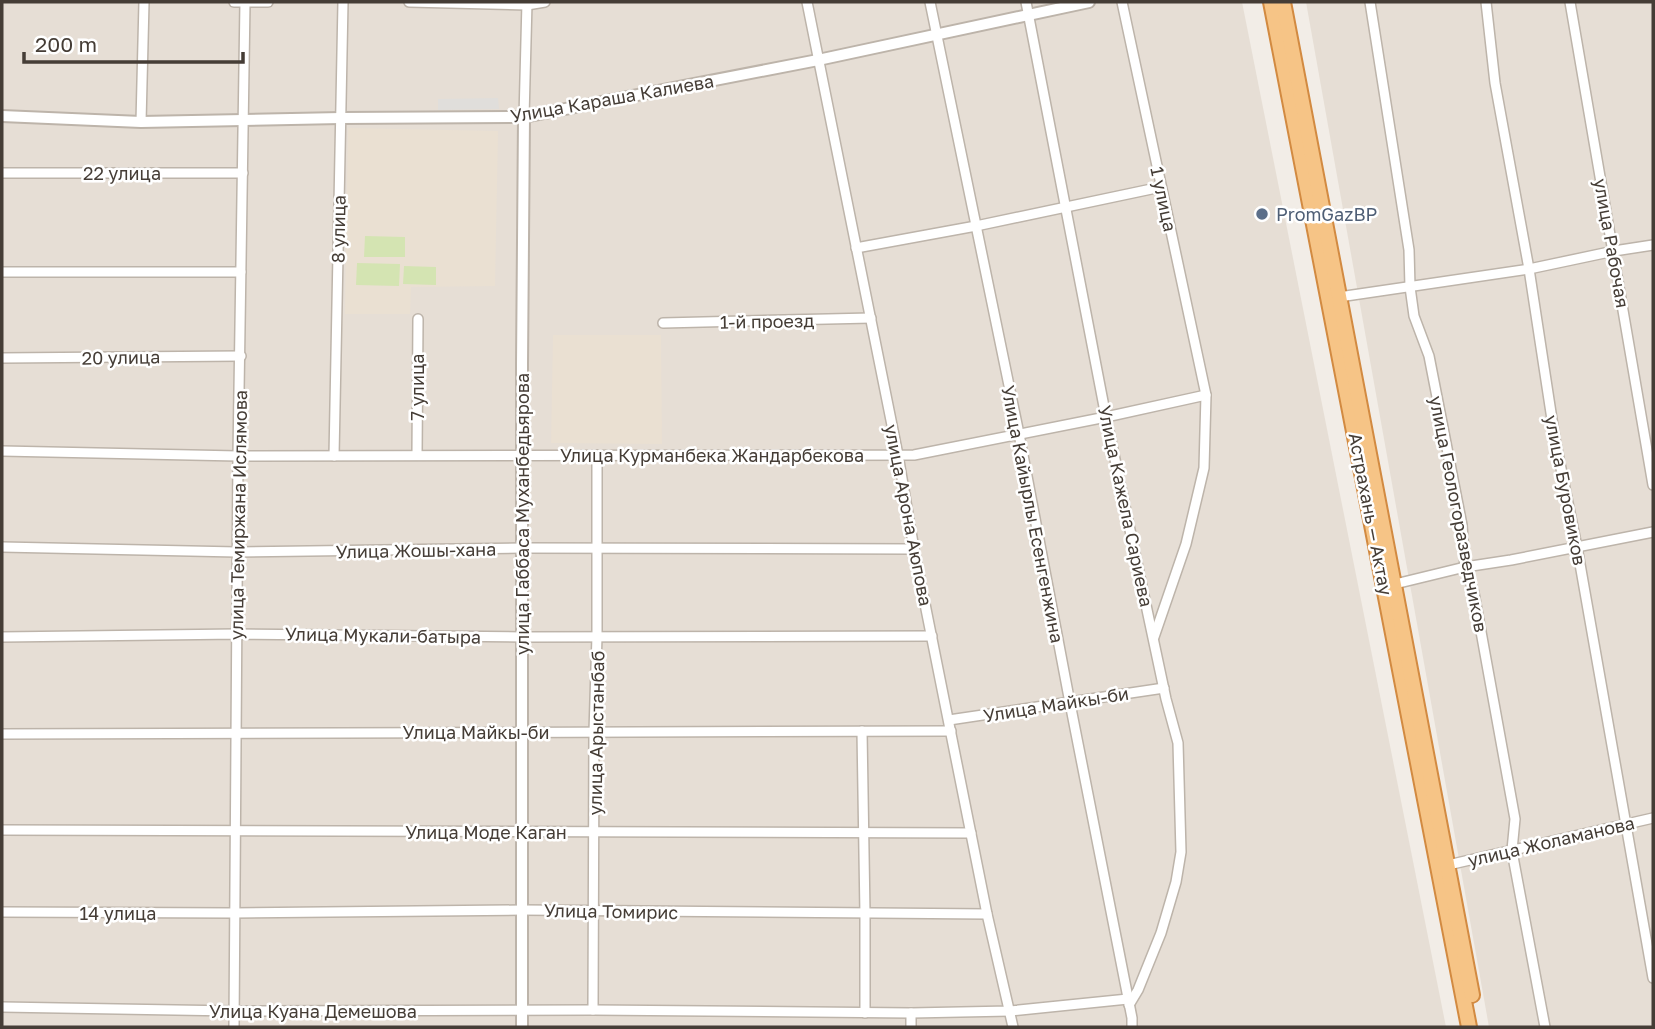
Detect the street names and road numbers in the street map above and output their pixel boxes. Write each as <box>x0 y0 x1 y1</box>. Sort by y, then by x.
street label: Улица Караша Калиева <box>509 69 715 127</box>
street label: 22 улица <box>83 162 161 184</box>
street label: 1 улица <box>1146 164 1182 234</box>
street label: улица Рабочая <box>1590 177 1634 309</box>
street label: 8 улица <box>326 195 350 263</box>
street label: 1-й проезд <box>720 309 815 333</box>
street label: 20 улица <box>81 345 161 369</box>
street label: 7 улица <box>406 354 428 420</box>
street label: улица Габбаса Муханбедьярова <box>511 373 533 655</box>
street label: Улица Кайырлы Есенгенжина <box>997 383 1069 645</box>
street label: улица Темиржана Ислямова <box>225 390 251 640</box>
street label: улица Геологоразведчиков <box>1425 394 1493 634</box>
street label: Улица Кажела Сариева <box>1094 403 1158 609</box>
street label: улица Буровиков <box>1541 413 1591 567</box>
street label: улица Арона Аюпова <box>881 422 937 608</box>
street label: Астрахань — Актау <box>1344 431 1398 597</box>
street label: Улица Курманбека Жандарбекова <box>560 444 864 466</box>
street label: Улица Жошы-хана <box>335 538 497 562</box>
street label: Улица Мукали-батыра <box>285 622 481 648</box>
street label: улица Арыстанбаб <box>584 651 608 815</box>
street label: Улица Майкы-би <box>982 682 1130 726</box>
street label: Улица Майкы-би <box>403 721 549 743</box>
street label: улица Жоламанова <box>1465 811 1637 871</box>
street label: Улица Моде Каган <box>405 821 567 843</box>
street label: Улица Томирис <box>544 899 679 923</box>
street label: 14 улица <box>80 902 156 924</box>
street label: Улица Куана Демешова <box>209 1000 417 1022</box>

